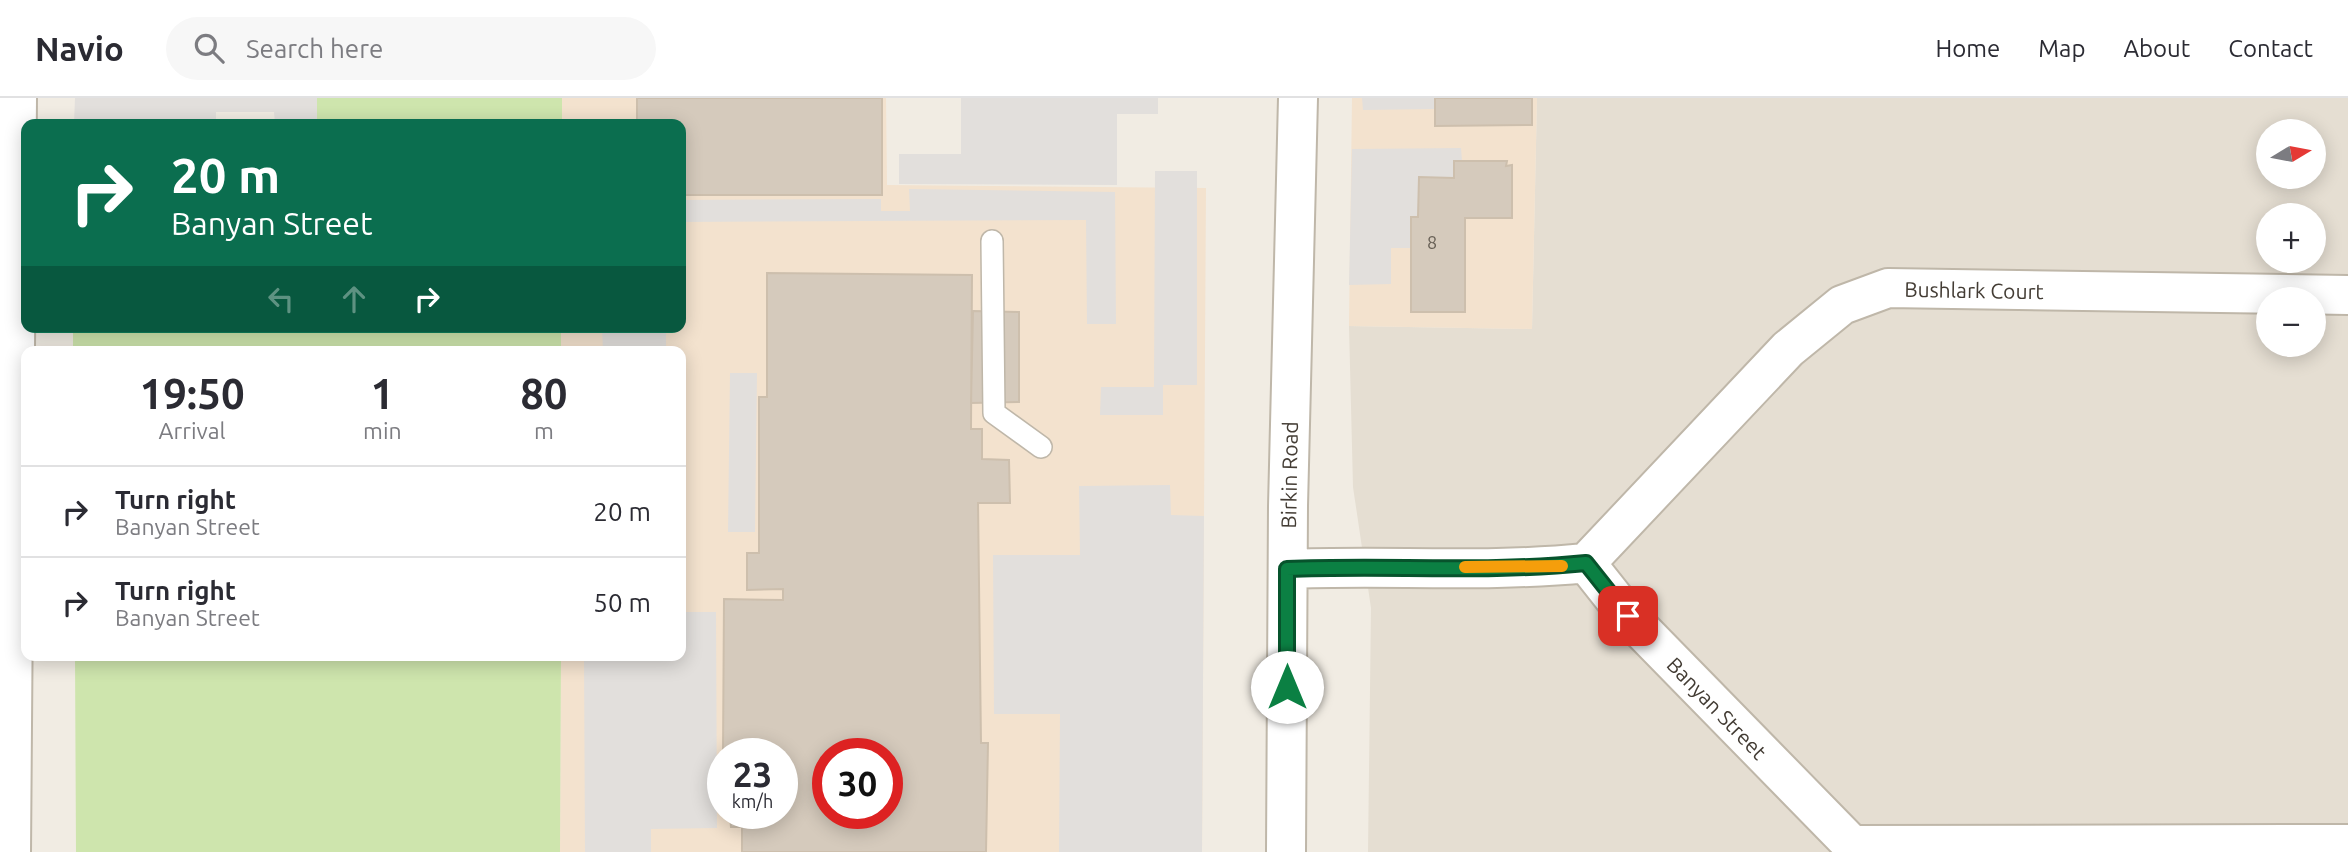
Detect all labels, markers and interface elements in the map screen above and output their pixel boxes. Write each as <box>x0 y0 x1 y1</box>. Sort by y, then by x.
search box <box>166 17 656 80</box>
icon: search <box>190 29 228 67</box>
text: Navio <box>35 30 124 67</box>
text: Search here <box>246 34 383 63</box>
text: Home <box>1935 35 2000 62</box>
text: Map <box>2038 35 2085 62</box>
text: About <box>2123 35 2190 62</box>
text: Contact <box>2228 35 2313 62</box>
north arrow <box>2256 119 2326 189</box>
map controls <box>2256 119 2326 357</box>
icon: right <box>56 147 147 238</box>
text: 20 m <box>171 147 280 202</box>
button: + <box>2256 203 2326 273</box>
text: Banyan Street <box>171 205 373 241</box>
house number: 8 <box>1427 232 1437 252</box>
street label: Bushlark Court <box>1904 277 2044 303</box>
icon: left <box>262 280 300 318</box>
icon: ahead <box>335 280 373 318</box>
icon: right <box>408 280 446 318</box>
button: − <box>2256 287 2326 357</box>
text: 19:50 <box>139 370 245 417</box>
text: 1 <box>371 370 394 417</box>
text: 80 <box>520 370 568 417</box>
text: Arrival <box>159 418 226 443</box>
text: min <box>363 418 402 443</box>
text: m <box>534 418 554 443</box>
street label: Birkin Road <box>1276 421 1302 529</box>
text: Turn right <box>115 485 236 514</box>
icon: right <box>56 493 94 531</box>
text: 20 m <box>593 497 651 526</box>
text: Banyan Street <box>115 514 260 539</box>
text: Turn right <box>115 576 236 605</box>
icon: right <box>56 584 94 622</box>
pin <box>1598 586 1658 646</box>
text: 50 m <box>593 588 651 617</box>
icon: arrive <box>1609 597 1647 635</box>
text: Banyan Street <box>115 605 260 630</box>
position arrow <box>1250 650 1324 724</box>
street label: Banyan Street <box>1662 652 1772 764</box>
speed limit sign: 30 <box>812 738 903 829</box>
text: 23 <box>733 754 772 794</box>
text: km/h <box>732 791 773 811</box>

